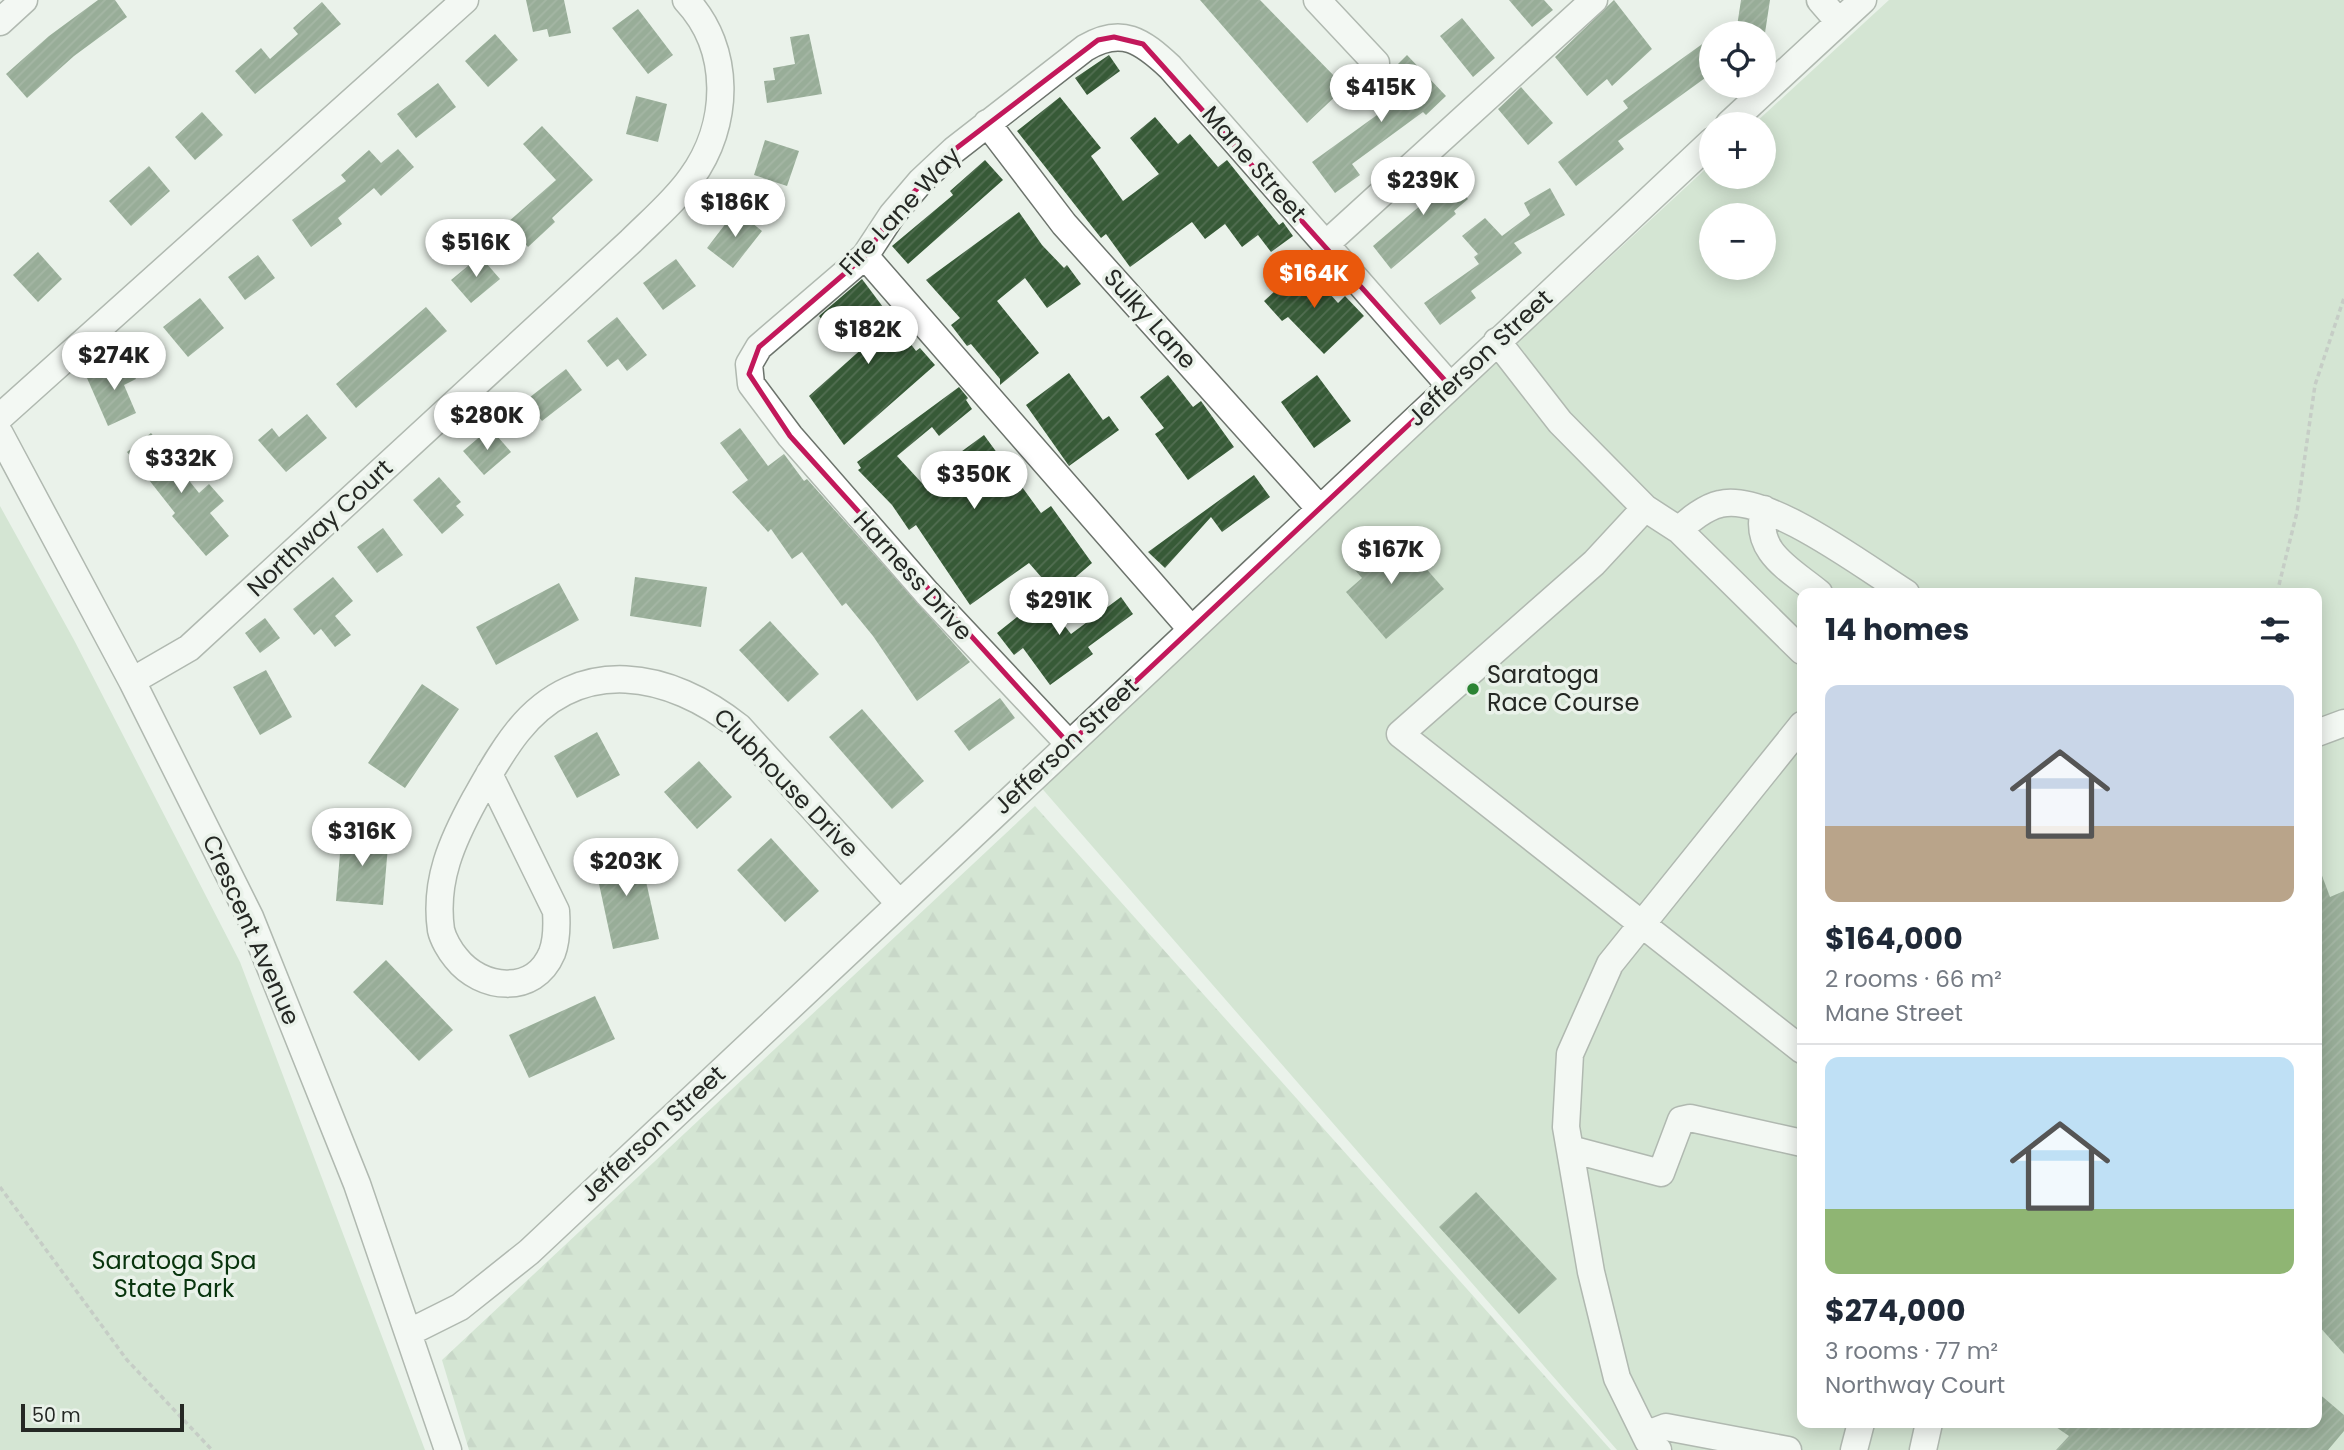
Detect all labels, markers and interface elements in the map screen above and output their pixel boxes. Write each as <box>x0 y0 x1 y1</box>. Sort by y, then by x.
map controls <box>1699 21 1776 280</box>
button: locate <box>1699 21 1776 98</box>
pin: $415K <box>1332 64 1430 124</box>
text: $415K <box>1346 71 1416 103</box>
street label: Mane Street <box>1195 99 1314 229</box>
button: + <box>1699 112 1776 189</box>
street label: Fire Lane Way <box>831 139 968 282</box>
pin: $239K <box>1374 158 1472 217</box>
text: $239K <box>1387 164 1459 196</box>
pin: $186K <box>686 180 784 239</box>
text: $186K <box>700 186 770 218</box>
button: − <box>1699 203 1776 280</box>
pin: $516K <box>427 219 525 279</box>
text: $516K <box>441 226 511 258</box>
pin: $164K <box>1265 250 1363 310</box>
text: $164K <box>1279 257 1349 289</box>
street label: Sulky Lane <box>1096 261 1204 376</box>
street label: Jefferson Street <box>1400 282 1559 434</box>
pin: $182K <box>819 306 917 366</box>
text: $182K <box>834 313 902 345</box>
pin: $274K <box>65 332 163 392</box>
text: $274K <box>78 339 150 371</box>
pin: $280K <box>438 392 536 452</box>
text: $280K <box>450 399 524 431</box>
pin: $332K <box>132 435 230 495</box>
text: $332K <box>145 442 217 474</box>
street label: Northway Court <box>240 451 400 604</box>
pin: $350K <box>925 452 1023 511</box>
text: $350K <box>936 458 1012 490</box>
street label: Harness Drive <box>846 504 980 648</box>
pin: $167K <box>1342 526 1440 586</box>
text: $167K <box>1358 533 1424 565</box>
pin: $291K <box>1010 578 1108 637</box>
text: $291K <box>1025 584 1093 616</box>
text: 14 homes <box>1825 608 1969 651</box>
icon: filters <box>2256 611 2294 649</box>
place label: Saratoga Race Course <box>1487 658 1639 719</box>
street label: Jefferson Street <box>986 670 1145 822</box>
marker: Saratoga Race Course <box>1465 681 1481 697</box>
street label: Clubhouse Drive <box>706 701 866 865</box>
icon: home <box>1997 731 2123 857</box>
pin: $316K <box>313 808 411 868</box>
text: $316K <box>328 815 396 847</box>
street label: Crescent Avenue <box>195 829 308 1030</box>
pin: $203K <box>577 838 675 898</box>
text: $203K <box>589 845 663 877</box>
text: $164,000 <box>1825 917 1963 960</box>
text: 2 rooms · 66 m² <box>1825 963 2002 995</box>
text: Mane Street <box>1825 997 1963 1029</box>
street label: Jefferson Street <box>573 1058 732 1210</box>
icon: home <box>1997 1103 2123 1229</box>
park label: Saratoga Spa State Park <box>92 1244 256 1305</box>
text: $274,000 <box>1825 1289 1966 1332</box>
text: 3 rooms · 77 m² <box>1825 1335 1998 1367</box>
text: Northway Court <box>1825 1369 2005 1401</box>
scale bar <box>21 1401 184 1433</box>
text: 50 m <box>32 1402 81 1429</box>

